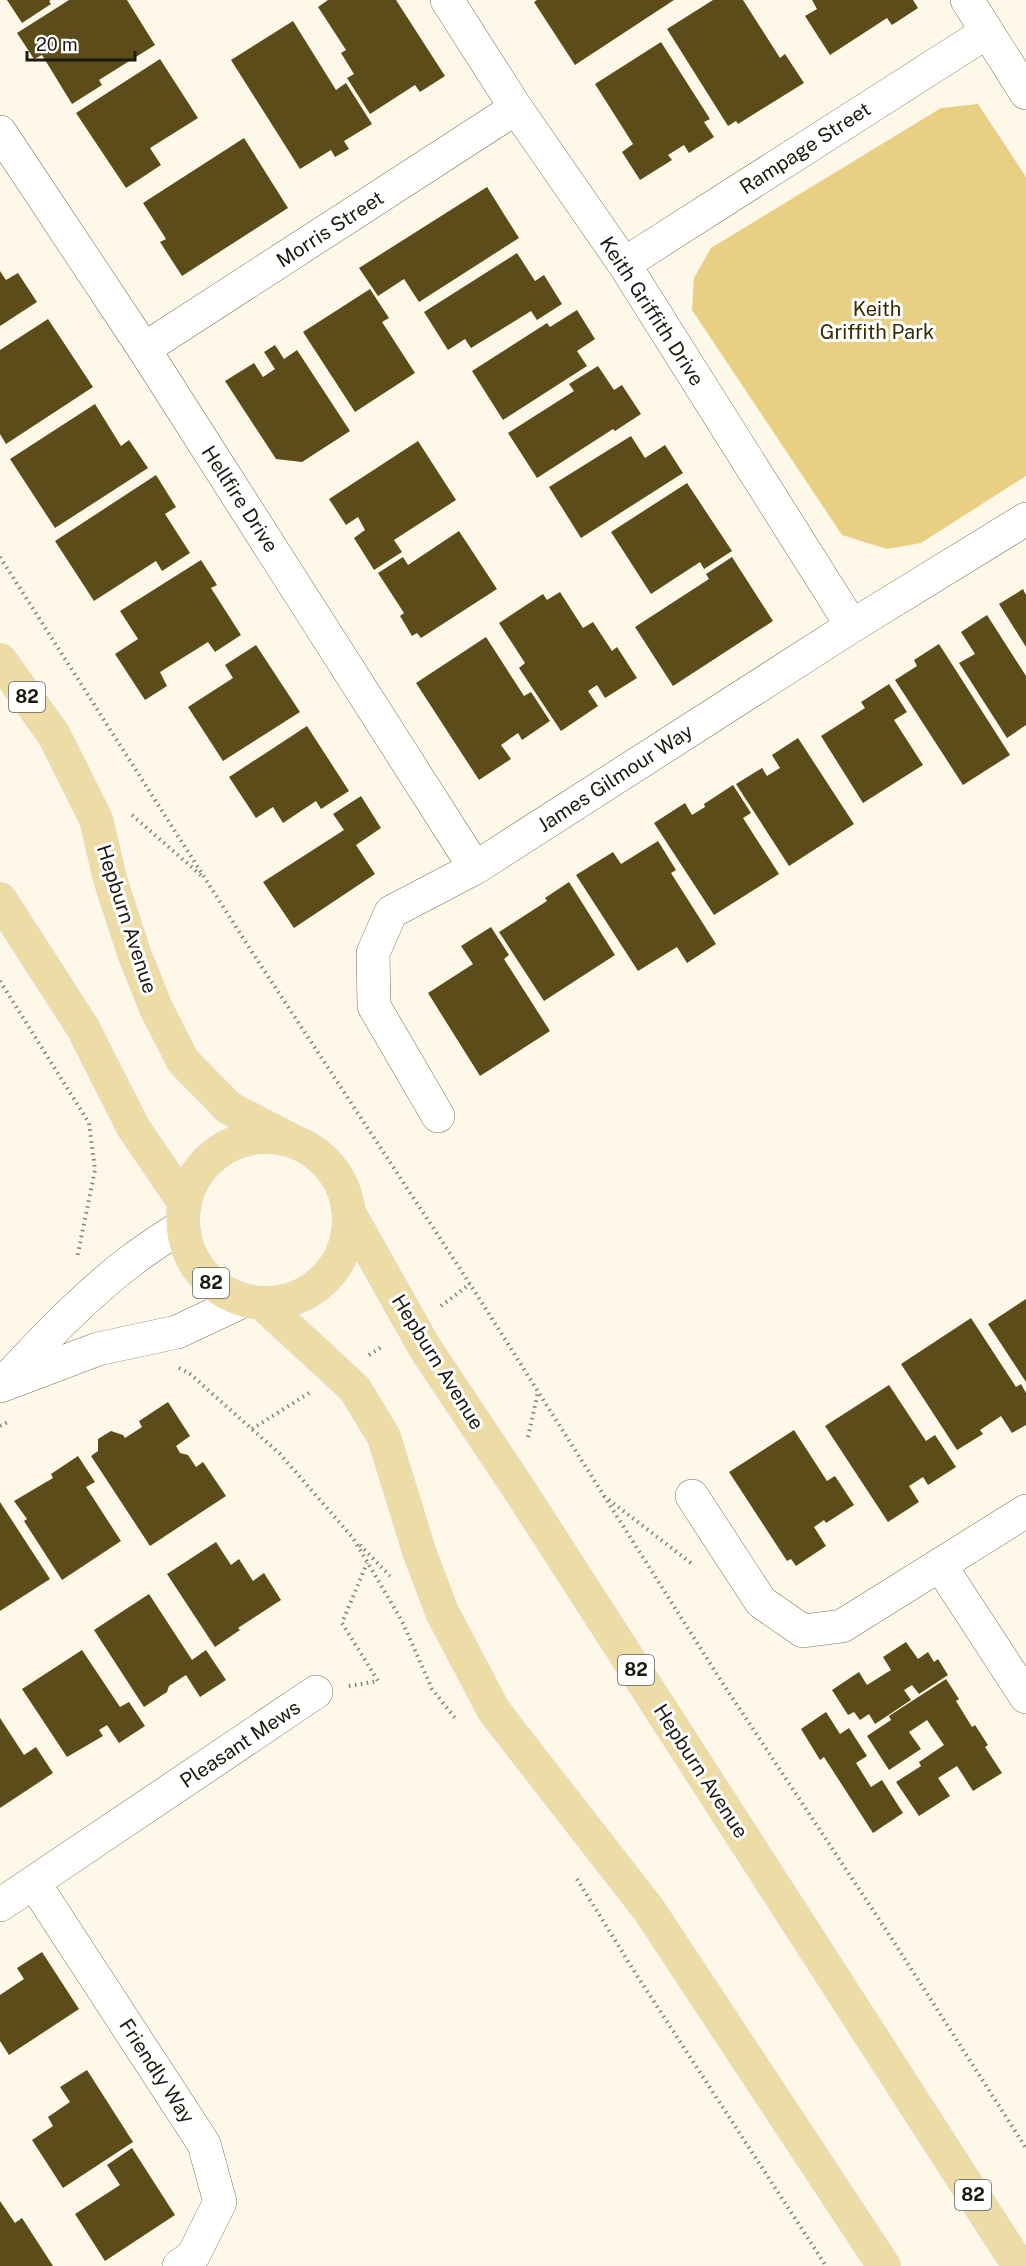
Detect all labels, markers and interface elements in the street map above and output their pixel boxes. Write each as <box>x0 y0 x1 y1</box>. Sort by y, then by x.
scale bar <box>27 24 135 62</box>
text: 20 m <box>36 34 78 55</box>
street label: Rampage Street <box>735 97 875 199</box>
street label: Morris Street <box>272 185 388 273</box>
street label: Keith Griffith Drive <box>595 232 709 390</box>
park label: Keith Griffith Park <box>820 297 934 344</box>
street label: Hellfire Drive <box>197 441 283 557</box>
road number: 82 <box>9 682 45 712</box>
street label: James Gilmour Way <box>533 719 697 837</box>
street label: Hepburn Avenue <box>92 842 162 996</box>
road number: 82 <box>193 1268 229 1298</box>
street label: Hepburn Avenue <box>387 1290 489 1434</box>
road number: 82 <box>618 1655 654 1685</box>
street label: Pleasant Mews <box>175 1695 305 1793</box>
street label: Hepburn Avenue <box>649 1699 753 1843</box>
street label: Friendly Way <box>114 2014 200 2128</box>
road number: 82 <box>955 2180 991 2210</box>

